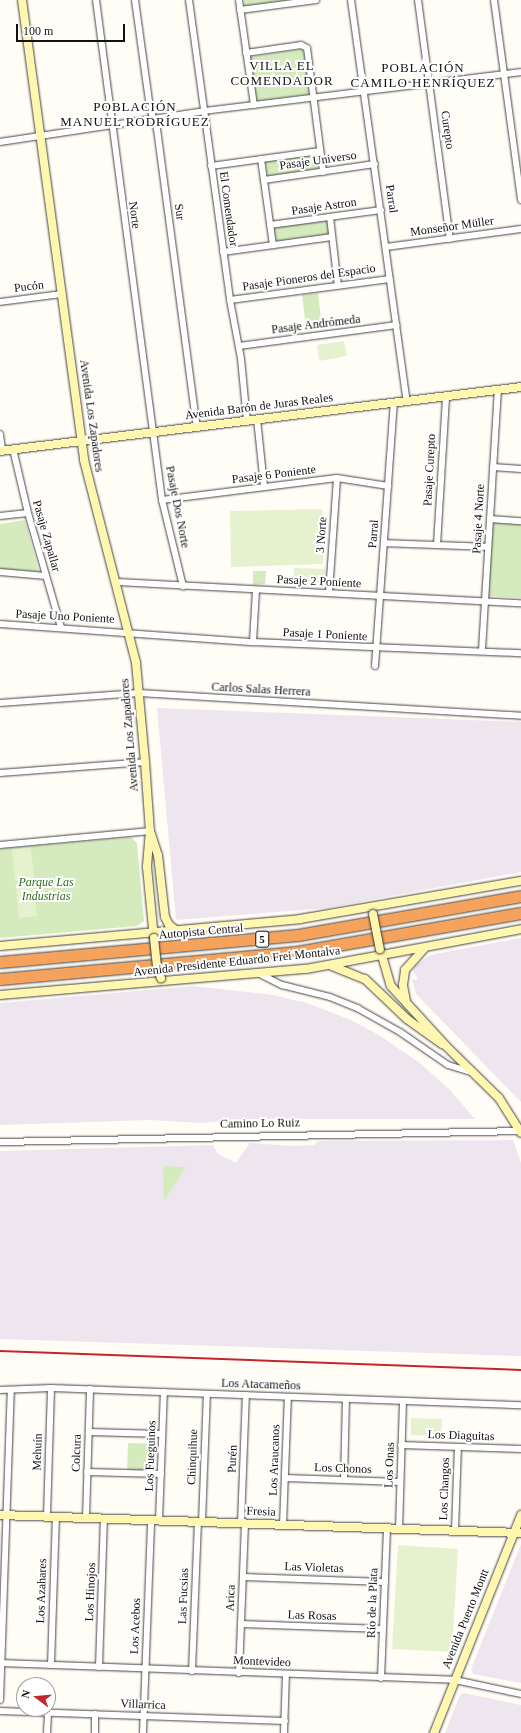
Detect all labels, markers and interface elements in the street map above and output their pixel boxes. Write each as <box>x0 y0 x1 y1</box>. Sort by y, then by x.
scale bar <box>18 16 127 42</box>
text: 100 m <box>23 24 53 38</box>
district label: VILLA EL COMENDADOR <box>230 59 334 90</box>
district label: POBLACIÓN CAMILO HENRÍQUEZ <box>351 61 495 92</box>
district label: POBLACIÓN MANUEL RODRÍGUEZ <box>60 100 210 131</box>
street label: Curepto <box>437 110 457 150</box>
street label: Pasaje Universo <box>279 148 357 174</box>
street label: El Comendador <box>216 171 240 247</box>
street label: Parral <box>382 184 400 214</box>
street label: Pasaje Astron <box>290 195 358 219</box>
street label: Norte <box>125 200 143 230</box>
street label: Sur <box>171 203 187 221</box>
street label: Monseñor Müller <box>409 214 495 240</box>
street label: Pasaje Pioneros del Espacio <box>242 262 376 294</box>
street label: Pucón <box>13 278 45 296</box>
street label: Pasaje Andrómeda <box>270 312 362 338</box>
street label: Avenida Los Zapadores <box>76 359 106 473</box>
street label: Avenida Barón de Juras Reales <box>184 391 334 423</box>
street label: Pasaje Curepto <box>421 434 439 506</box>
street label: Pasaje 6 Poniente <box>231 463 317 487</box>
street label: Pasaje Dos Norte <box>162 465 192 549</box>
street label: Pasaje 4 Norte <box>470 484 488 554</box>
street label: Pasaje Zapallar <box>29 499 63 573</box>
street label: 3 Norte <box>314 516 330 554</box>
street label: Parral <box>366 519 382 549</box>
street label: Pasaje 2 Poniente <box>276 573 362 591</box>
street label: Pasaje Uno Poniente <box>15 607 115 627</box>
street label: Pasaje 1 Poniente <box>282 626 368 644</box>
street label: Avenida Los Zapadores <box>118 678 142 792</box>
street label: Carlos Salas Herrera <box>211 680 311 700</box>
park label: Parque Las Industrias <box>18 876 74 904</box>
street label: Autopista Central <box>158 921 244 943</box>
road number: 5 <box>255 930 269 948</box>
street label: Avenida Presidente Eduardo Frei Montalva <box>133 944 341 980</box>
street label: Camino Lo Ruiz <box>220 1116 300 1132</box>
street label: Los Atacameños <box>221 1376 301 1394</box>
street label: Los Fueguinos <box>143 1420 159 1492</box>
street label: Los Araucanos <box>267 1424 283 1496</box>
street label: Los Diaguitas <box>427 1428 495 1444</box>
street label: Chinquihue <box>185 1429 201 1485</box>
street label: Mehuín <box>30 1433 46 1471</box>
street label: Colcura <box>69 1434 85 1472</box>
street label: Los Onas <box>382 1442 398 1488</box>
street label: Purén <box>225 1445 241 1473</box>
street label: Los Changos <box>437 1457 453 1521</box>
street label: Los Chonos <box>314 1461 372 1477</box>
street label: Fresia <box>246 1504 276 1520</box>
street label: Los Azahares <box>34 1558 50 1624</box>
street label: Las Violetas <box>284 1560 344 1576</box>
street label: Los Hinojos <box>83 1562 99 1622</box>
street label: Avenida Puerto Montt <box>439 1567 493 1671</box>
street label: Las Fucsias <box>176 1568 192 1624</box>
street label: Río de la Plata <box>365 1568 381 1638</box>
street label: Arica <box>223 1584 239 1612</box>
street label: Los Acebos <box>128 1597 144 1655</box>
street label: Las Rosas <box>287 1608 337 1624</box>
street label: Montevideo <box>233 1654 291 1670</box>
north arrow <box>16 1677 56 1717</box>
text: N <box>19 1688 32 1699</box>
street label: Villarrica <box>120 1697 166 1713</box>

